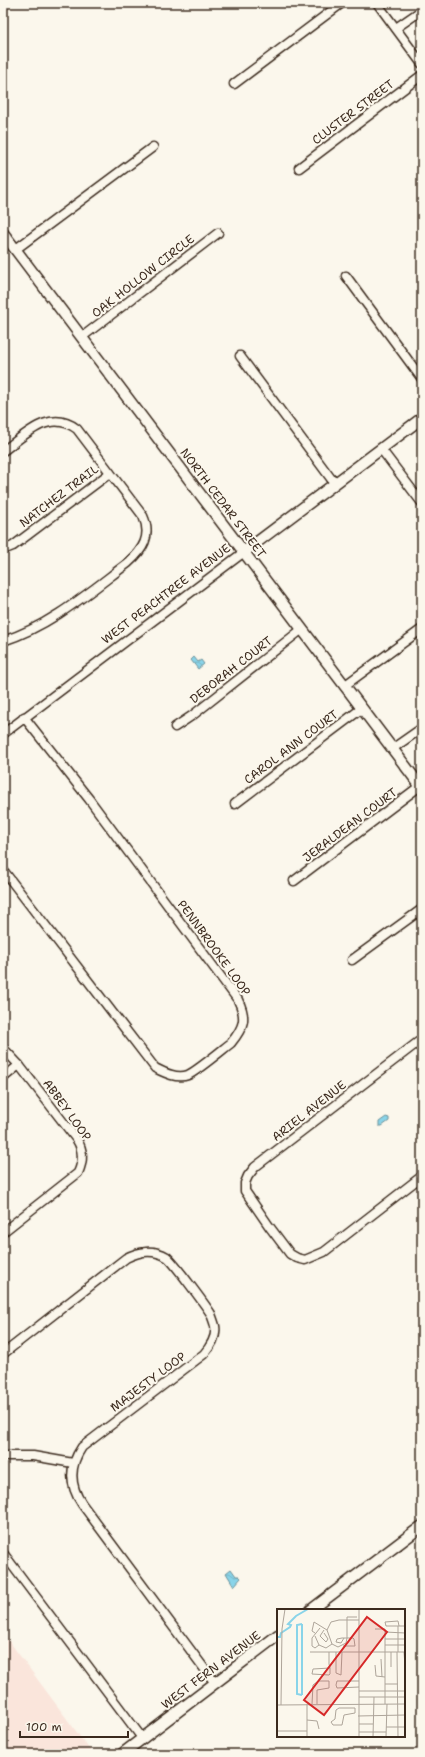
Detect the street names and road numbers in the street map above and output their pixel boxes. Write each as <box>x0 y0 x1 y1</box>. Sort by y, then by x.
street label: CLUSTER STREET <box>309 76 398 148</box>
street label: OAK HOLLOW CIRCLE <box>88 231 198 321</box>
street label: NORTH CEDAR STREET <box>177 445 270 561</box>
street label: NATCHEZ TRAIL <box>16 461 102 531</box>
street label: WEST PEACHTREE AVENUE <box>98 540 234 648</box>
street label: DEBORAH COURT <box>187 632 276 707</box>
street label: CAROL ANN COURT <box>241 706 342 788</box>
street label: JERALDEAN COURT <box>300 784 401 866</box>
street label: PENNBROOKE LOOP <box>174 897 254 999</box>
street label: ABBEY LOOP <box>39 1076 95 1144</box>
street label: ARIEL AVENUE <box>269 1077 349 1145</box>
street label: MAJESTY LOOP <box>107 1348 189 1416</box>
street label: WEST FERN AVENUE <box>158 1627 264 1713</box>

